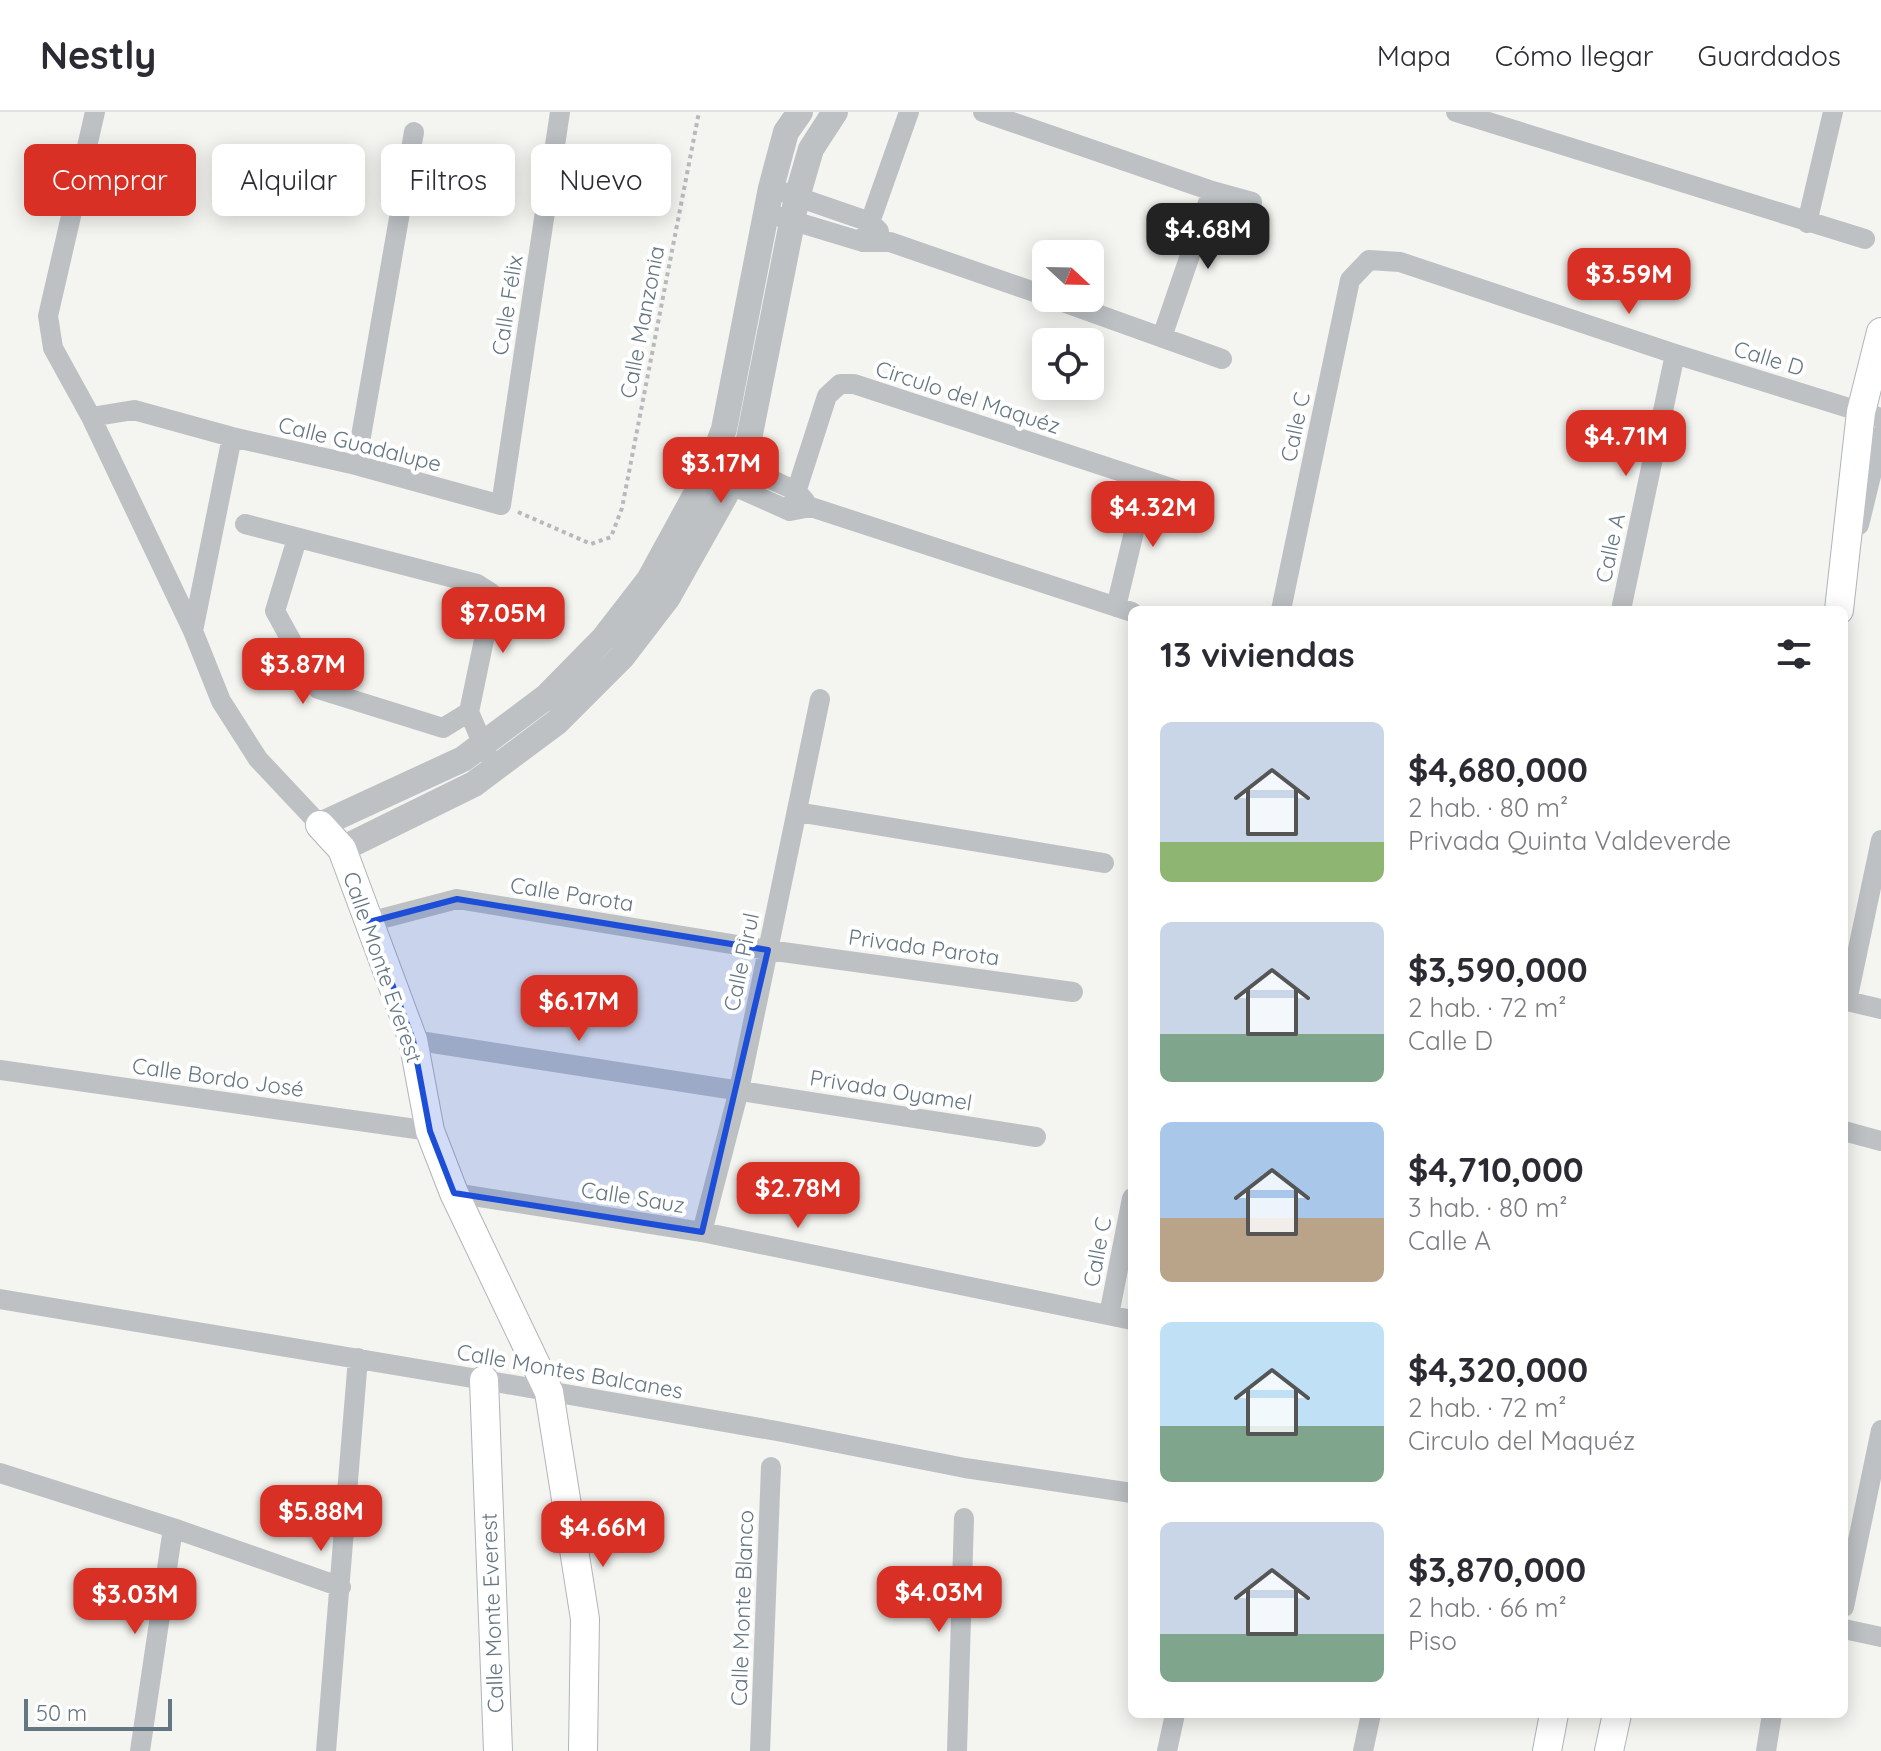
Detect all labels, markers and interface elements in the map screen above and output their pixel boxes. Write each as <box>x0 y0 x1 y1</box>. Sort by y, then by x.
text: Nestly <box>40 31 156 79</box>
text: Mapa <box>1377 38 1451 73</box>
text: Cómo llegar <box>1495 38 1654 73</box>
text: Guardados <box>1698 38 1841 73</box>
chip: Comprar <box>24 144 196 216</box>
chip: Alquilar <box>212 144 365 216</box>
chip: Filtros <box>381 144 515 216</box>
chip: Nuevo <box>531 144 671 216</box>
pin: $4.68M <box>1143 203 1273 271</box>
text: $4.68M <box>1164 212 1252 245</box>
north arrow <box>1032 240 1104 312</box>
map controls <box>1032 240 1104 400</box>
street label: Calle Manzonia <box>614 243 670 401</box>
pin: $3.59M <box>1564 248 1694 316</box>
street label: Calle Félix <box>485 253 529 357</box>
text: $3.59M <box>1586 257 1673 290</box>
button: locate <box>1032 328 1104 400</box>
street label: Calle D <box>1731 334 1807 382</box>
street label: Circulo del Maquéz <box>872 354 1064 440</box>
street label: Calle C <box>1274 390 1316 464</box>
street label: Calle Guadalupe <box>276 410 444 478</box>
pin: $4.71M <box>1561 410 1691 478</box>
text: $4.71M <box>1584 419 1668 452</box>
pin: $3.17M <box>656 437 786 505</box>
text: $3.17M <box>681 446 761 479</box>
pin: $4.32M <box>1088 481 1218 549</box>
text: $4.32M <box>1109 490 1197 523</box>
street label: Calle A <box>1589 511 1631 585</box>
pin: $7.05M <box>438 587 568 655</box>
text: $7.05M <box>460 596 546 629</box>
icon: filters <box>1772 632 1816 676</box>
text: 13 viviendas <box>1160 633 1355 676</box>
pin: $3.87M <box>238 638 368 706</box>
text: $3.87M <box>260 647 346 680</box>
text: $4,680,000 <box>1408 748 1588 791</box>
icon: home <box>1224 754 1320 850</box>
text: 2 hab. · 80 m² <box>1408 791 1568 824</box>
text: Privada Quinta Valdeverde <box>1408 824 1731 857</box>
street label: Calle Monte Everest <box>337 868 429 1066</box>
street label: Calle Parota <box>508 870 636 918</box>
street label: Calle Pirul <box>717 910 765 1014</box>
street label: Privada Parota <box>847 923 1001 971</box>
text: $3,590,000 <box>1408 948 1588 991</box>
icon: home <box>1224 954 1320 1050</box>
pin: $6.17M <box>514 975 644 1043</box>
text: $6.17M <box>539 984 619 1017</box>
text: 2 hab. · 72 m² <box>1408 991 1567 1024</box>
text: Calle D <box>1408 1024 1493 1057</box>
street label: Calle Bordo José <box>130 1051 306 1103</box>
street label: Privada Oyamel <box>808 1063 974 1117</box>
text: $4,710,000 <box>1408 1148 1584 1191</box>
icon: home <box>1224 1154 1320 1250</box>
pin: $2.78M <box>733 1162 863 1230</box>
text: $2.78M <box>755 1171 841 1204</box>
street label: Calle Sauz <box>579 1175 687 1219</box>
text: 3 hab. · 80 m² <box>1408 1191 1568 1224</box>
street label: Calle C <box>1077 1215 1117 1289</box>
text: Calle A <box>1408 1224 1491 1257</box>
street label: Calle Montes Balcanes <box>455 1337 685 1405</box>
text: $4,320,000 <box>1408 1348 1588 1391</box>
icon: home <box>1224 1354 1320 1450</box>
text: 2 hab. · 72 m² <box>1408 1391 1567 1424</box>
text: Circulo del Maquéz <box>1408 1424 1635 1457</box>
pin: $5.88M <box>256 1485 386 1553</box>
text: $5.88M <box>278 1494 364 1527</box>
pin: $4.66M <box>538 1501 668 1569</box>
text: $4.66M <box>559 1510 647 1543</box>
street label: Calle Monte Blanco <box>725 1510 759 1706</box>
street label: Calle Monte Everest <box>475 1512 509 1714</box>
text: $3,870,000 <box>1408 1548 1586 1591</box>
icon: home <box>1224 1554 1320 1650</box>
pin: $4.03M <box>874 1566 1004 1634</box>
pin: $3.03M <box>70 1568 200 1636</box>
text: $4.03M <box>895 1575 983 1608</box>
text: $3.03M <box>91 1577 179 1610</box>
text: 2 hab. · 66 m² <box>1408 1591 1567 1624</box>
text: Piso <box>1408 1624 1457 1657</box>
scale bar <box>24 1695 172 1731</box>
text: 50 m <box>36 1699 87 1727</box>

